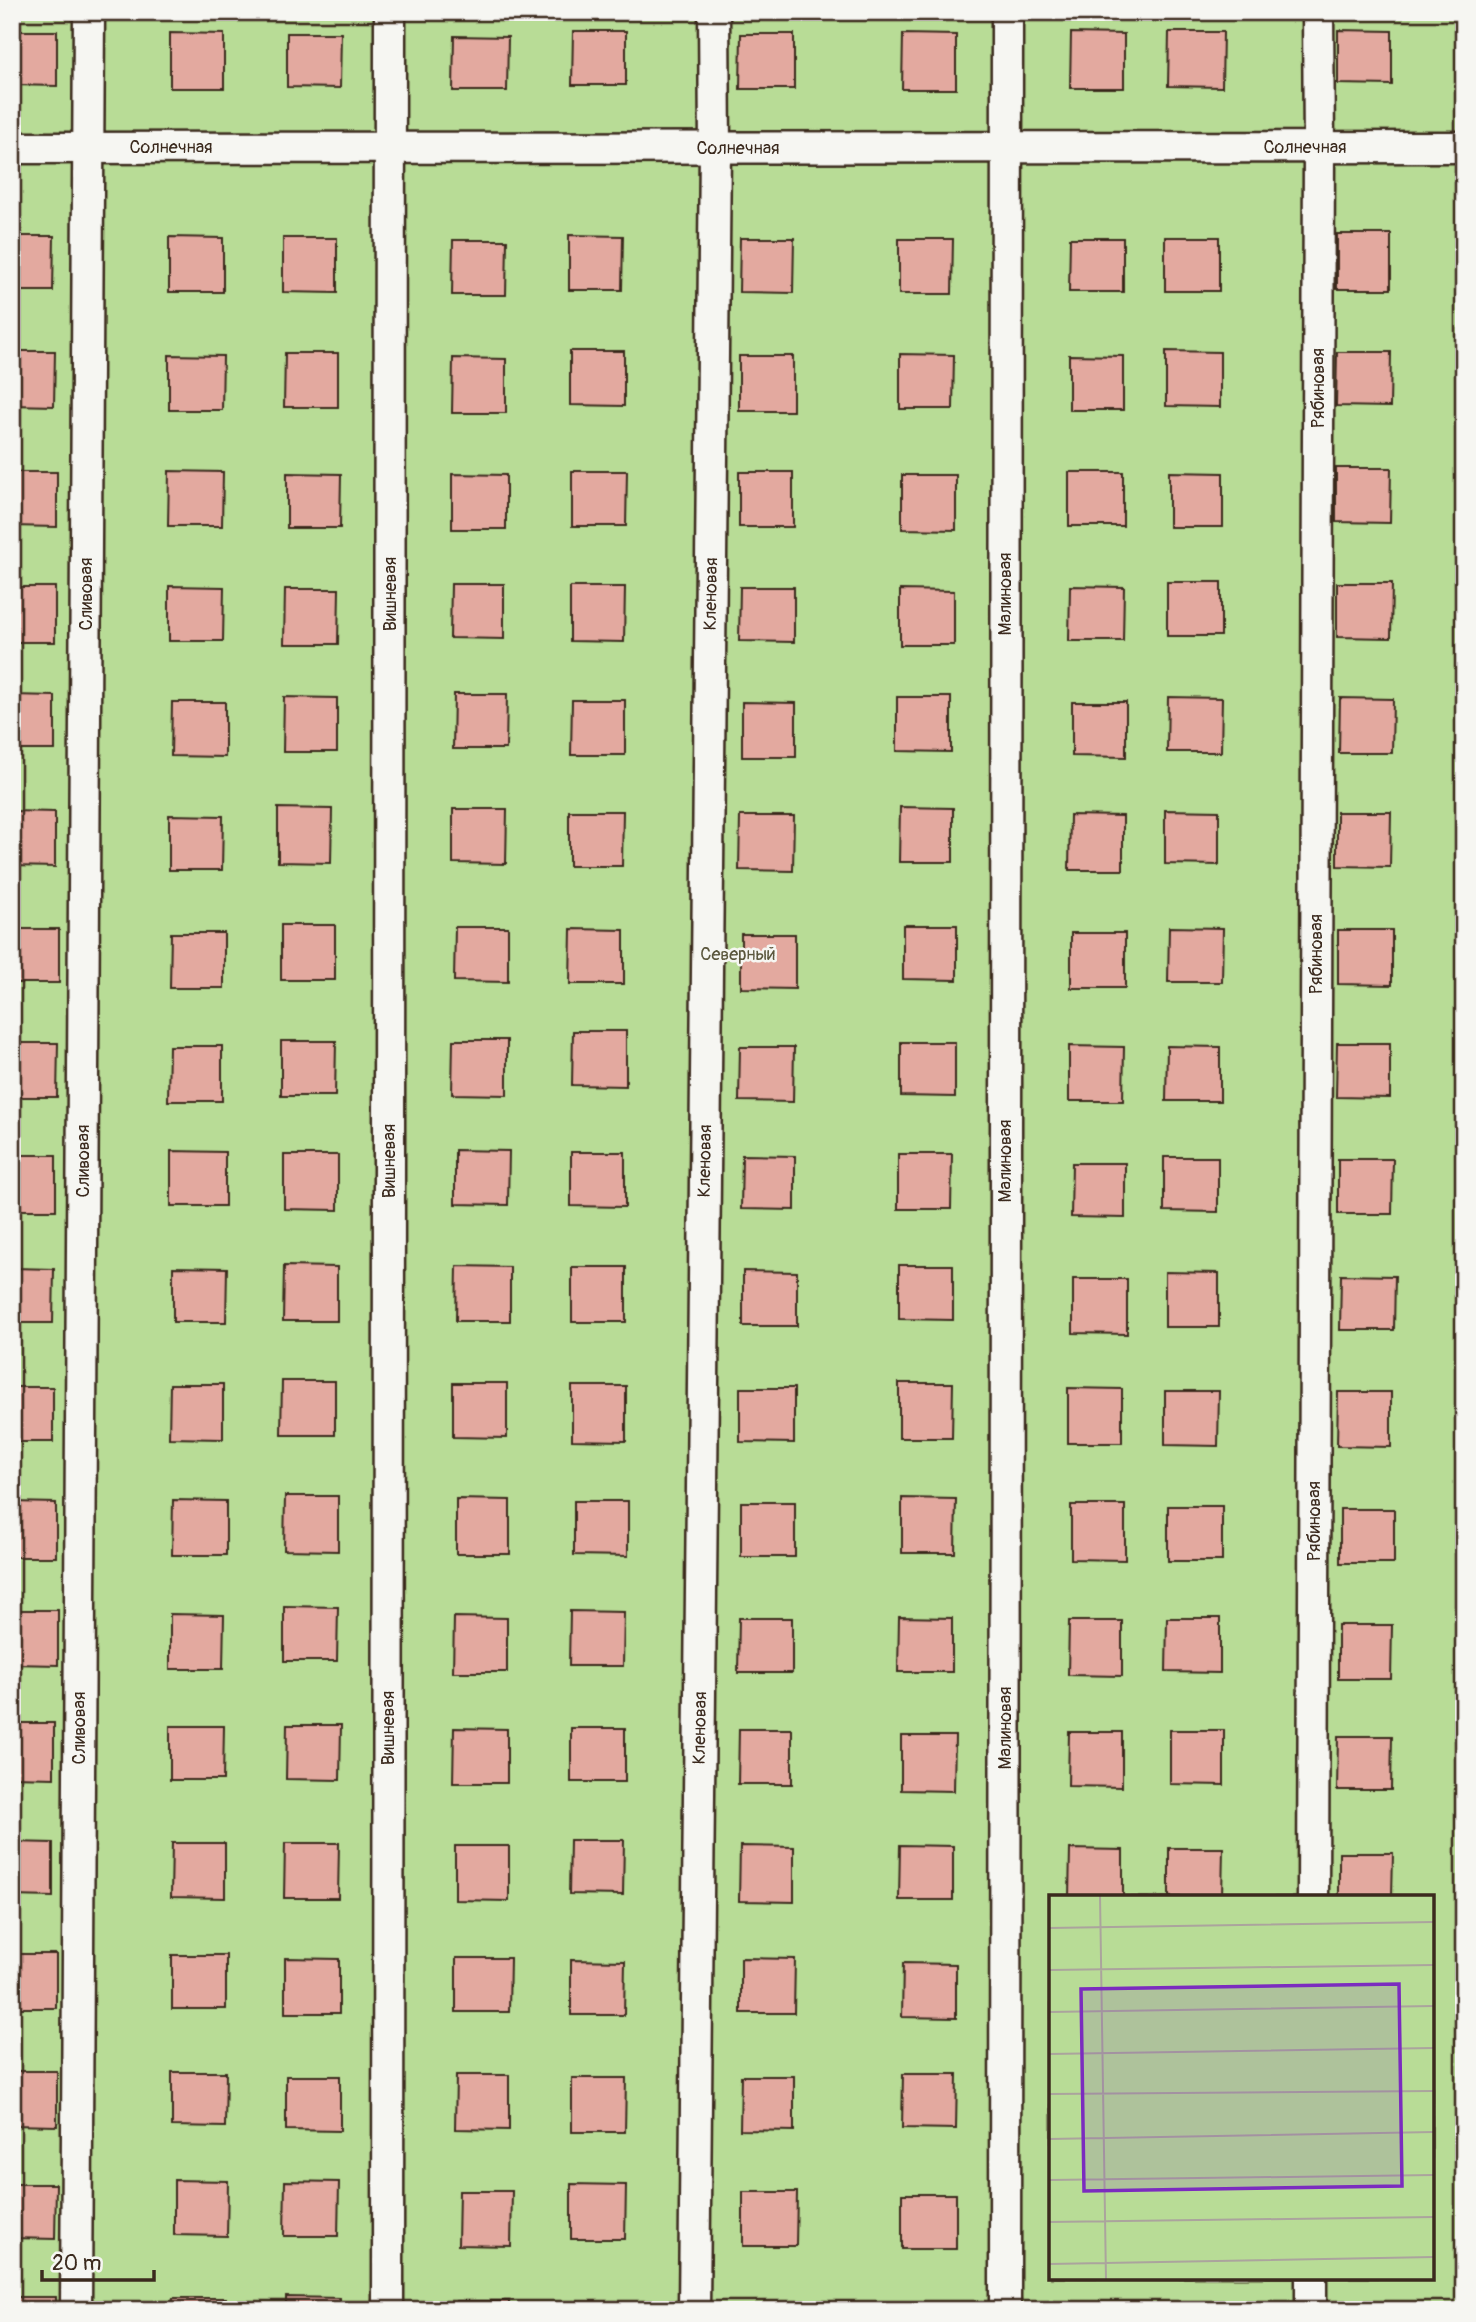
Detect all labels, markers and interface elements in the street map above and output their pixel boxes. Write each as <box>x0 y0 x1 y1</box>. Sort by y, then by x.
street label: Солнечная <box>130 136 213 159</box>
street label: Солнечная <box>1264 136 1347 159</box>
street label: Солнечная <box>697 137 780 160</box>
street label: Рябиновая <box>1307 348 1330 428</box>
street label: Малиновая <box>994 552 1017 636</box>
street label: Вишневая <box>379 557 402 631</box>
street label: Кленовая <box>699 557 723 631</box>
street label: Сливовая <box>75 558 98 630</box>
street label: Рябиновая <box>1305 914 1328 994</box>
park label: Северный <box>700 943 776 966</box>
street label: Малиновая <box>994 1119 1017 1203</box>
street label: Вишневая <box>378 1124 401 1198</box>
street label: Кленовая <box>693 1124 717 1198</box>
street label: Сливовая <box>72 1125 95 1197</box>
street label: Рябиновая <box>1303 1481 1326 1561</box>
street label: Малиновая <box>994 1686 1017 1770</box>
street label: Вишневая <box>377 1691 400 1765</box>
street label: Кленовая <box>688 1691 712 1765</box>
street label: Сливовая <box>68 1692 91 1764</box>
inset map <box>1049 1895 1434 2280</box>
scale bar <box>42 2238 154 2282</box>
text: 20 m <box>52 2250 101 2277</box>

